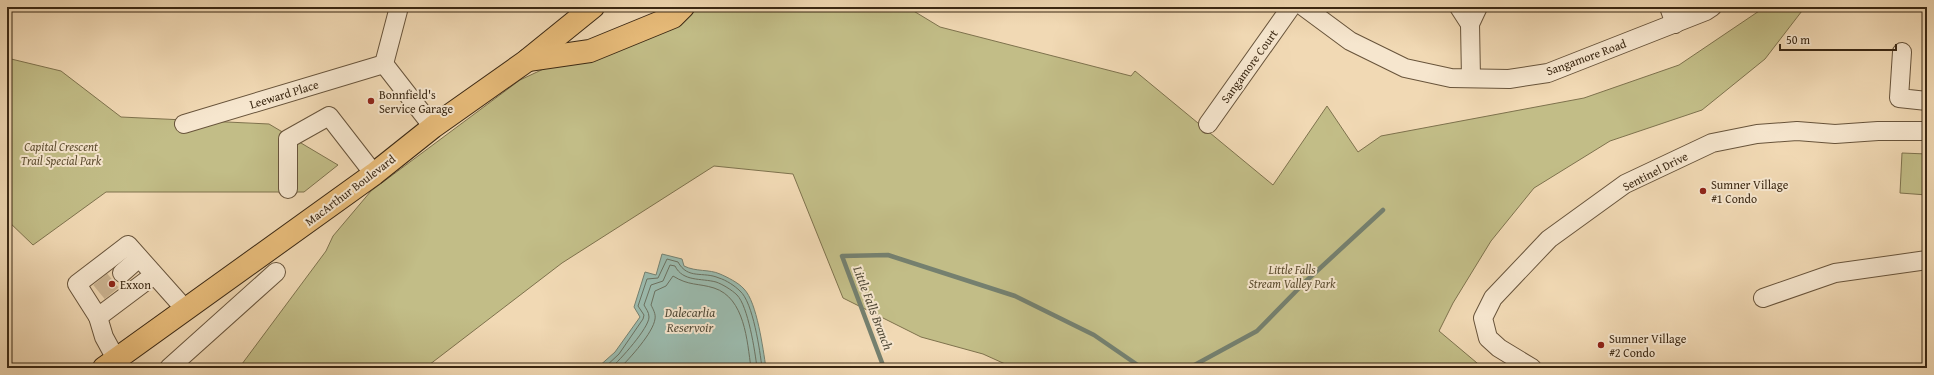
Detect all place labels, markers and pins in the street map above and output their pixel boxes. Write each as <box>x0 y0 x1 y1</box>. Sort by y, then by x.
place label: Bonnfield's Service Garage <box>379 86 454 117</box>
marker: Bonnfield's Service Garage <box>366 96 376 106</box>
place label: Sumner Village #1 Condo <box>1711 176 1789 207</box>
marker: Sumner Village #1 Condo <box>1698 186 1708 196</box>
place label: Exxon <box>120 276 151 293</box>
marker: Exxon <box>107 279 117 289</box>
place label: Sumner Village #2 Condo <box>1609 330 1687 361</box>
marker: Sumner Village #2 Condo <box>1596 340 1606 350</box>

